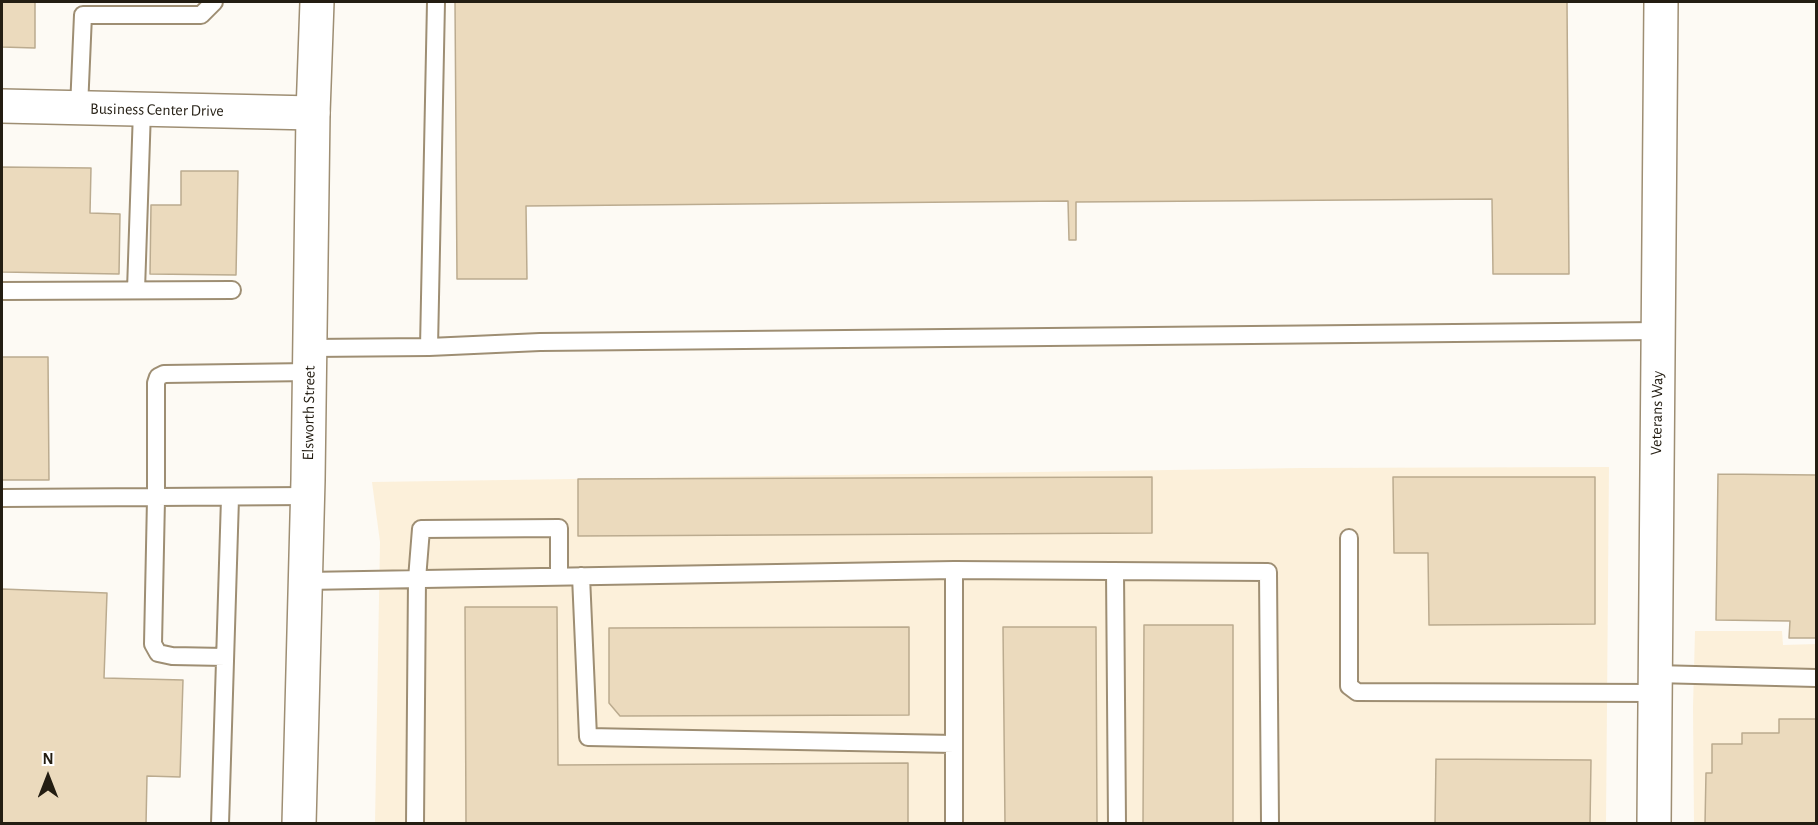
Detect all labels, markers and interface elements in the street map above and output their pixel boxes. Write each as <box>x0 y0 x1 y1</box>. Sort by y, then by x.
street label: Business Center Drive <box>90 99 224 121</box>
street label: Elsworth Street <box>299 365 319 461</box>
street label: Veterans Way <box>1647 371 1667 455</box>
north arrow <box>18 747 78 807</box>
text: N <box>42 751 54 767</box>

